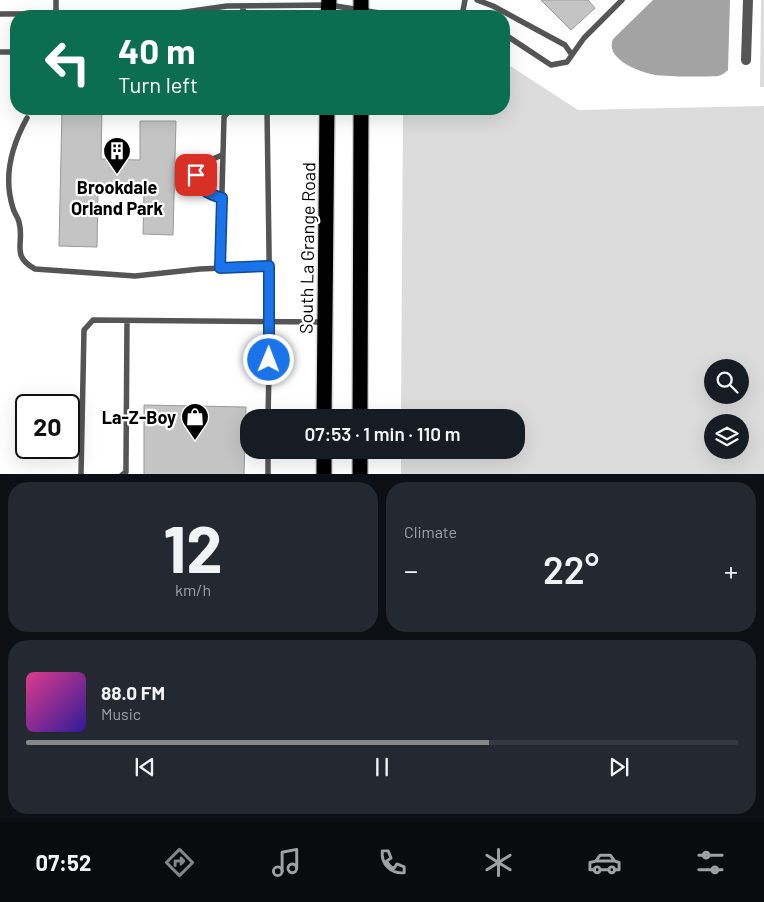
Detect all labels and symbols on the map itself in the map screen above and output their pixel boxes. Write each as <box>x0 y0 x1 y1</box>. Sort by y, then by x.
building icon: Brookdale Orland Park <box>102 136 132 175</box>
pin <box>175 154 217 196</box>
street label: South La Grange Road <box>295 162 319 334</box>
place label: Brookdale Orland Park <box>71 176 163 219</box>
position arrow <box>242 333 294 385</box>
speed limit sign: 20 <box>15 394 80 459</box>
shop icon: La-Z-Boy <box>180 402 210 441</box>
place label: La-Z-Boy <box>102 406 176 428</box>

